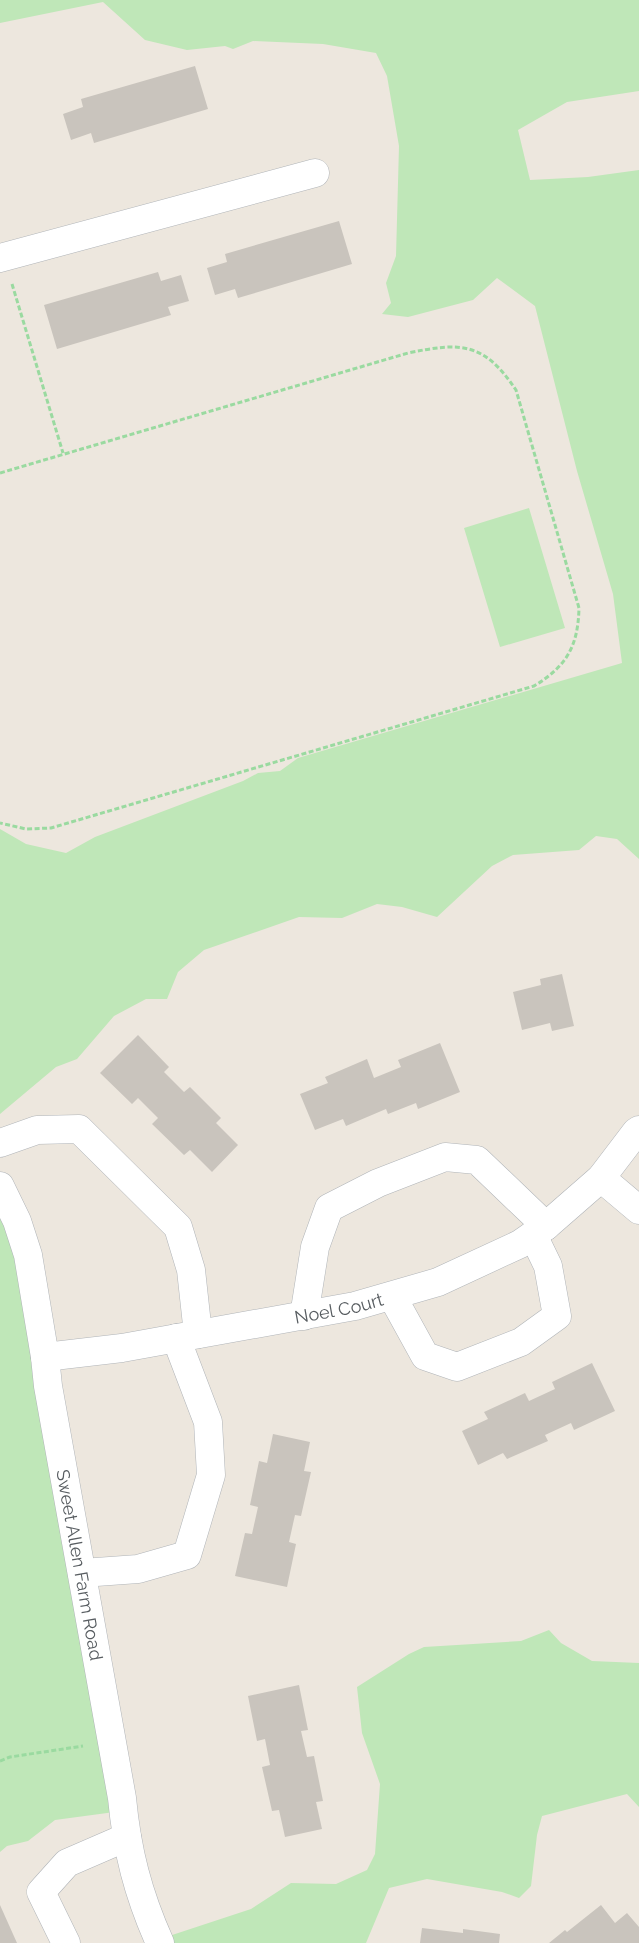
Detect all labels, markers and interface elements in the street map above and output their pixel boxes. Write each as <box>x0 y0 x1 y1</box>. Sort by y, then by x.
street label: Noel Court <box>293 1288 386 1327</box>
street label: Sweet Allen Farm Road <box>53 1468 108 1662</box>

